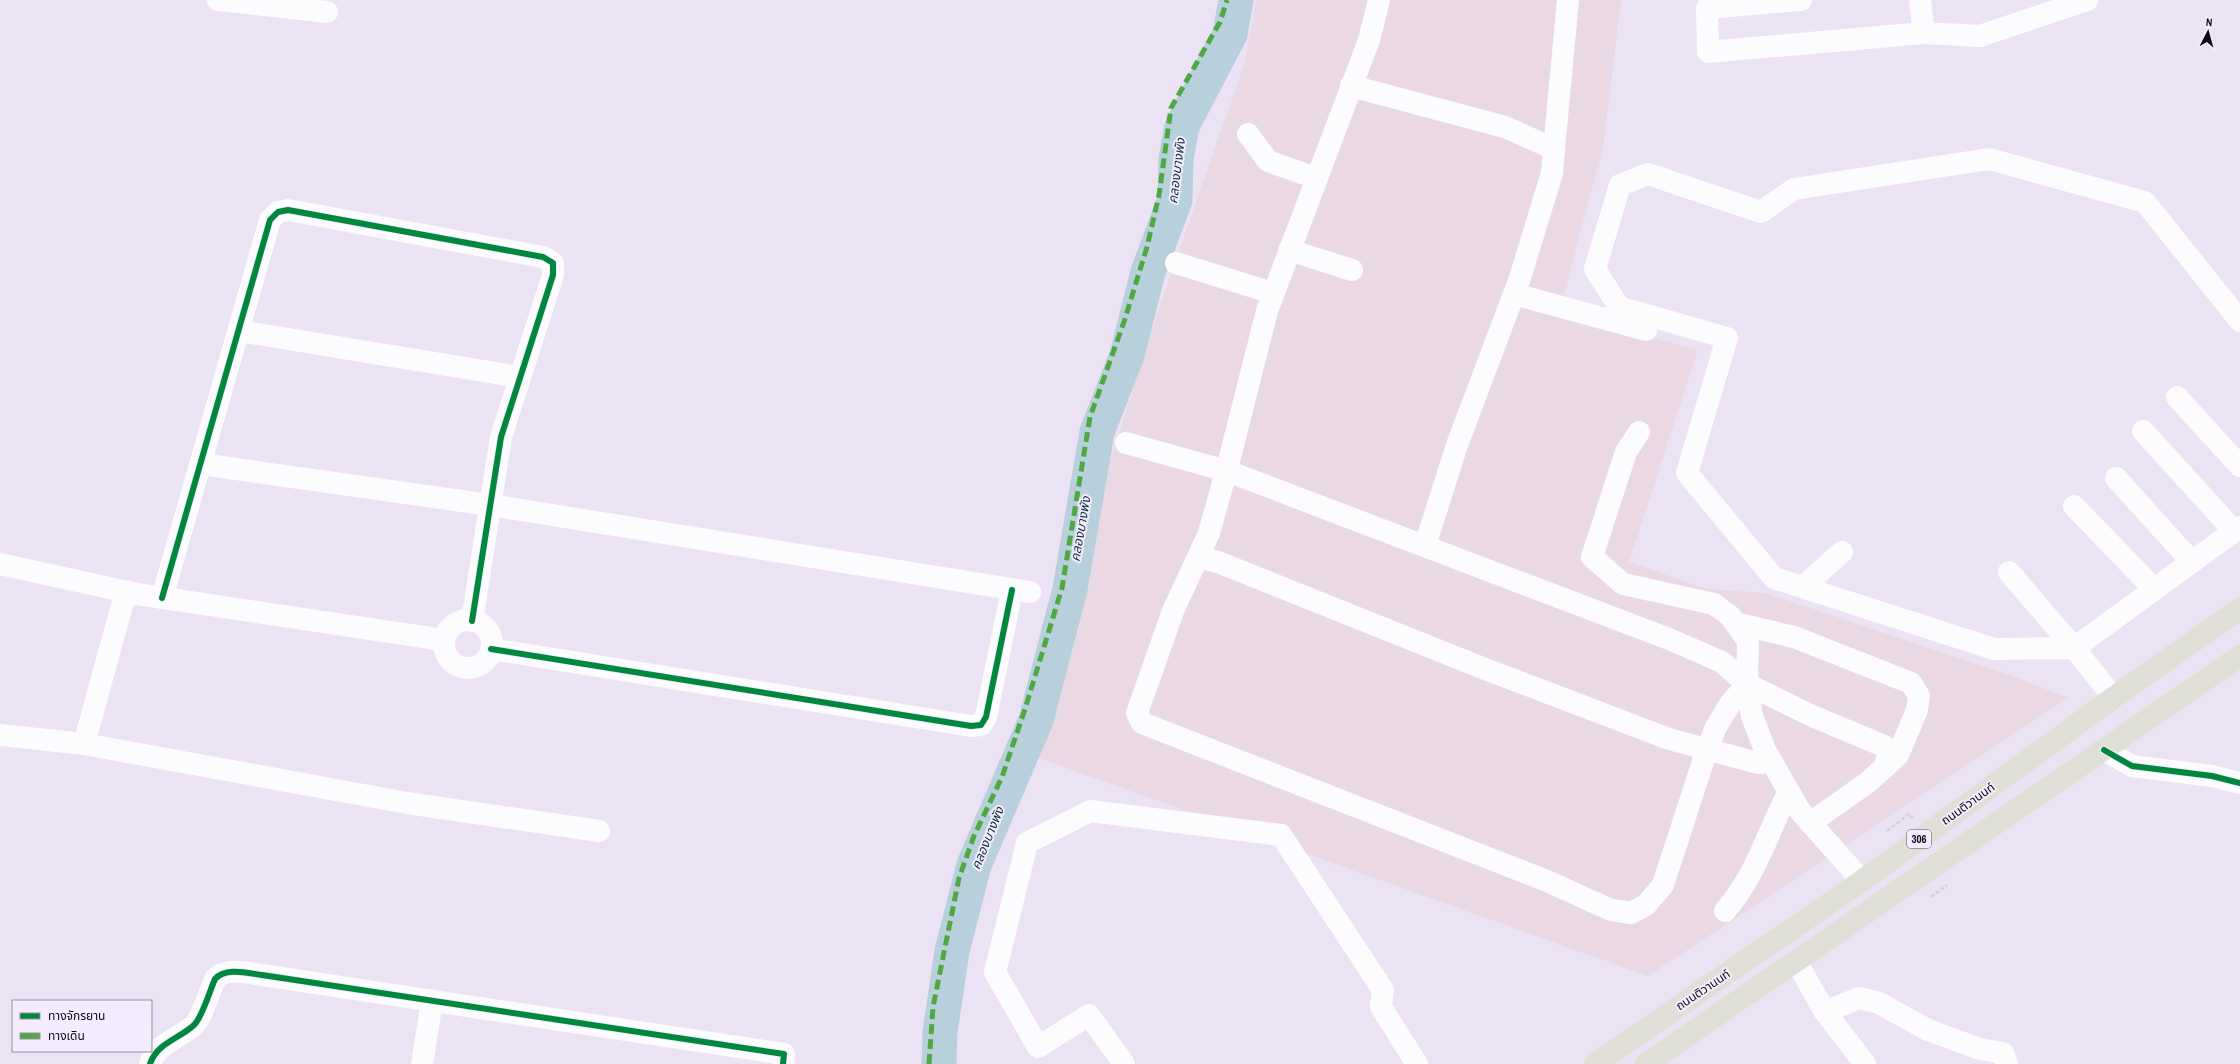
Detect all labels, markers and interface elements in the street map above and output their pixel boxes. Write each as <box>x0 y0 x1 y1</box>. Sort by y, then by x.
north arrow <box>2188 12 2228 52</box>
text: N <box>2205 15 2213 29</box>
water label: คลองบางพัง <box>1164 136 1189 205</box>
water label: คลองบางพัง <box>1066 494 1095 563</box>
street label: ถนนติวานนท์ <box>1938 779 1998 829</box>
water label: คลองบางพัง <box>967 803 1008 872</box>
road number: 306 <box>1907 830 1931 848</box>
street label: ถนนติวานนท์ <box>1673 966 1733 1014</box>
legend <box>12 1000 152 1052</box>
text: ทางจักรยาน <box>48 1008 105 1024</box>
text: ทางเดิน <box>48 1028 85 1044</box>

